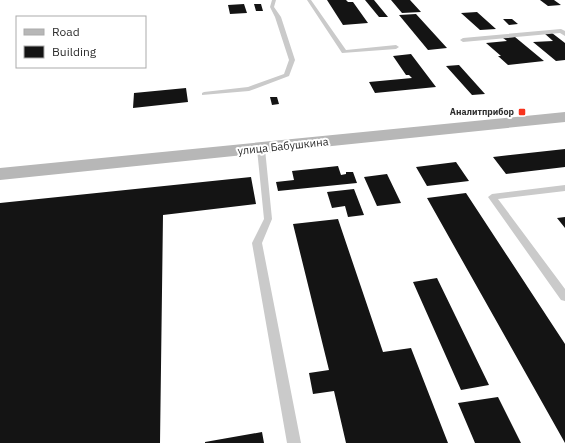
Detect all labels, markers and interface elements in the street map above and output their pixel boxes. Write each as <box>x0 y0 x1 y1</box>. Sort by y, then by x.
legend <box>16 16 146 68</box>
text: Road <box>52 24 80 39</box>
text: Building <box>52 44 97 59</box>
place label: Аналитприбор <box>450 106 515 117</box>
marker: Аналитприбор <box>517 107 527 117</box>
street label: улица Бабушкина <box>237 134 329 158</box>

